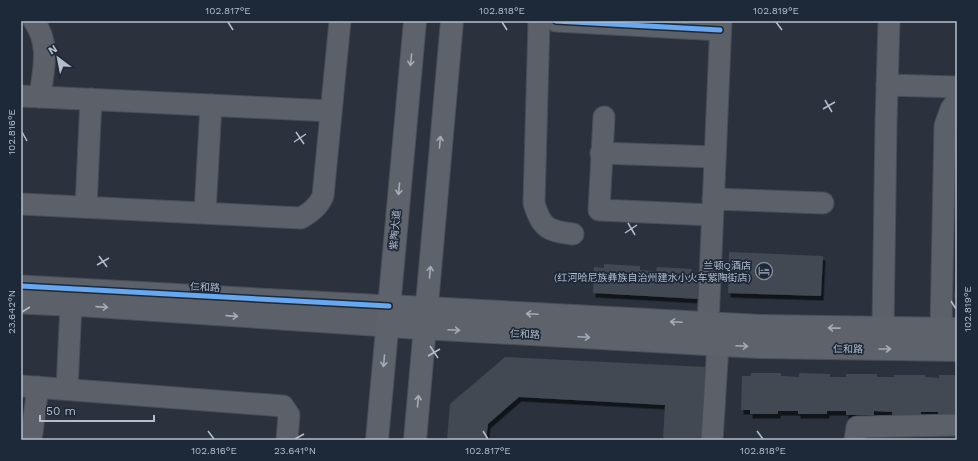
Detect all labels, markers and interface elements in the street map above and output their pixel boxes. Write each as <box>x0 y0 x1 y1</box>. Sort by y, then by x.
text: 102.817°E <box>205 5 251 16</box>
text: 102.818°E <box>479 5 525 16</box>
text: 102.819°E <box>753 5 799 16</box>
north arrow <box>38 38 78 78</box>
text: N <box>46 42 60 58</box>
one-way arrow <box>407 53 414 66</box>
text: 102.816°E <box>6 109 17 155</box>
one-way arrow <box>437 136 444 149</box>
one-way arrow <box>395 182 402 195</box>
street label: 紫陶大道 <box>388 210 402 250</box>
place label: 兰顿Q酒店 (红河哈尼族彝族自治州建水小火车紫陶街店) <box>554 260 751 283</box>
hotel icon: 兰顿Q酒店 (红河哈尼族彝族自治州建水小火车紫陶街店) <box>754 261 774 281</box>
one-way arrow <box>426 266 433 279</box>
street label: 仁和路 <box>190 281 220 293</box>
text: 102.819°E <box>962 286 973 332</box>
text: 23.642°N <box>6 290 17 334</box>
one-way arrow <box>95 303 108 310</box>
one-way arrow <box>526 311 539 318</box>
one-way arrow <box>225 312 238 319</box>
one-way arrow <box>670 318 683 326</box>
one-way arrow <box>828 324 841 332</box>
one-way arrow <box>447 327 460 334</box>
street label: 仁和路 <box>510 328 540 340</box>
one-way arrow <box>577 334 590 341</box>
one-way arrow <box>735 343 748 350</box>
street label: 仁和路 <box>833 343 863 355</box>
one-way arrow <box>878 345 891 353</box>
one-way arrow <box>381 354 388 367</box>
one-way arrow <box>415 395 422 408</box>
scale bar <box>40 397 154 423</box>
text: 50 m <box>46 404 76 418</box>
text: 102.816°E <box>191 445 237 456</box>
text: 23.641°N <box>274 445 316 456</box>
text: 102.817°E <box>465 445 511 456</box>
text: 102.818°E <box>740 445 786 456</box>

